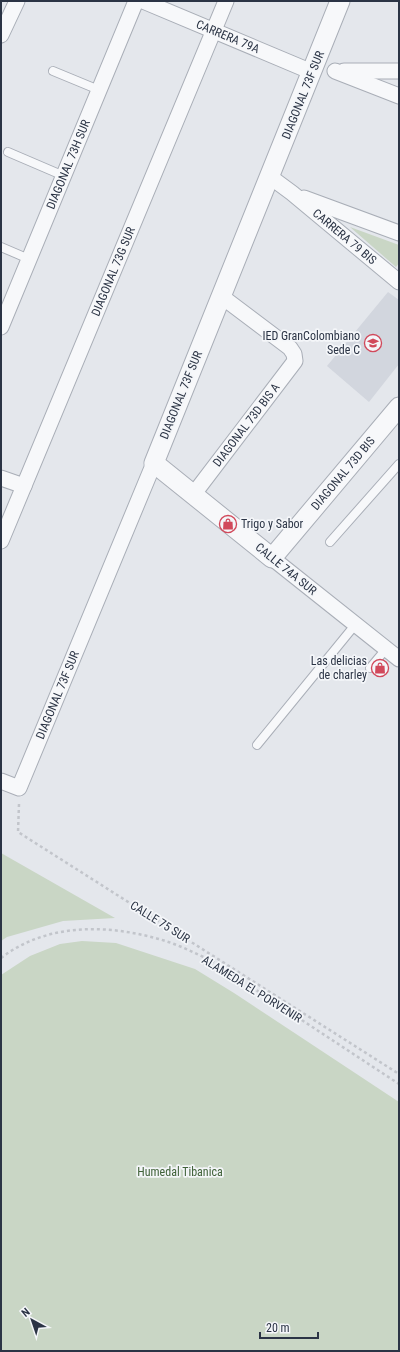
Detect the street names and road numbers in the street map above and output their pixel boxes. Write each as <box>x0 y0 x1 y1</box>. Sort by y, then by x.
street label: CARRERA 79A <box>194 17 262 56</box>
street label: DIAGONAL 73F SUR <box>279 48 327 141</box>
street label: DIAGONAL 73H SUR <box>44 117 93 211</box>
street label: CARRERA 79 BIS <box>310 206 379 267</box>
street label: DIAGONAL 73G SUR <box>89 224 138 318</box>
street label: DIAGONAL 73F SUR <box>157 348 205 441</box>
street label: DIAGONAL 73D BIS A <box>210 380 283 469</box>
street label: DIAGONAL 73D BIS <box>308 434 378 513</box>
street label: CALLE 74A SUR <box>253 540 320 598</box>
street label: DIAGONAL 73F SUR <box>33 648 82 741</box>
street label: CALLE 75 SUR <box>128 898 193 946</box>
street label: ALAMEDA EL PORVENIR <box>199 953 305 1026</box>

